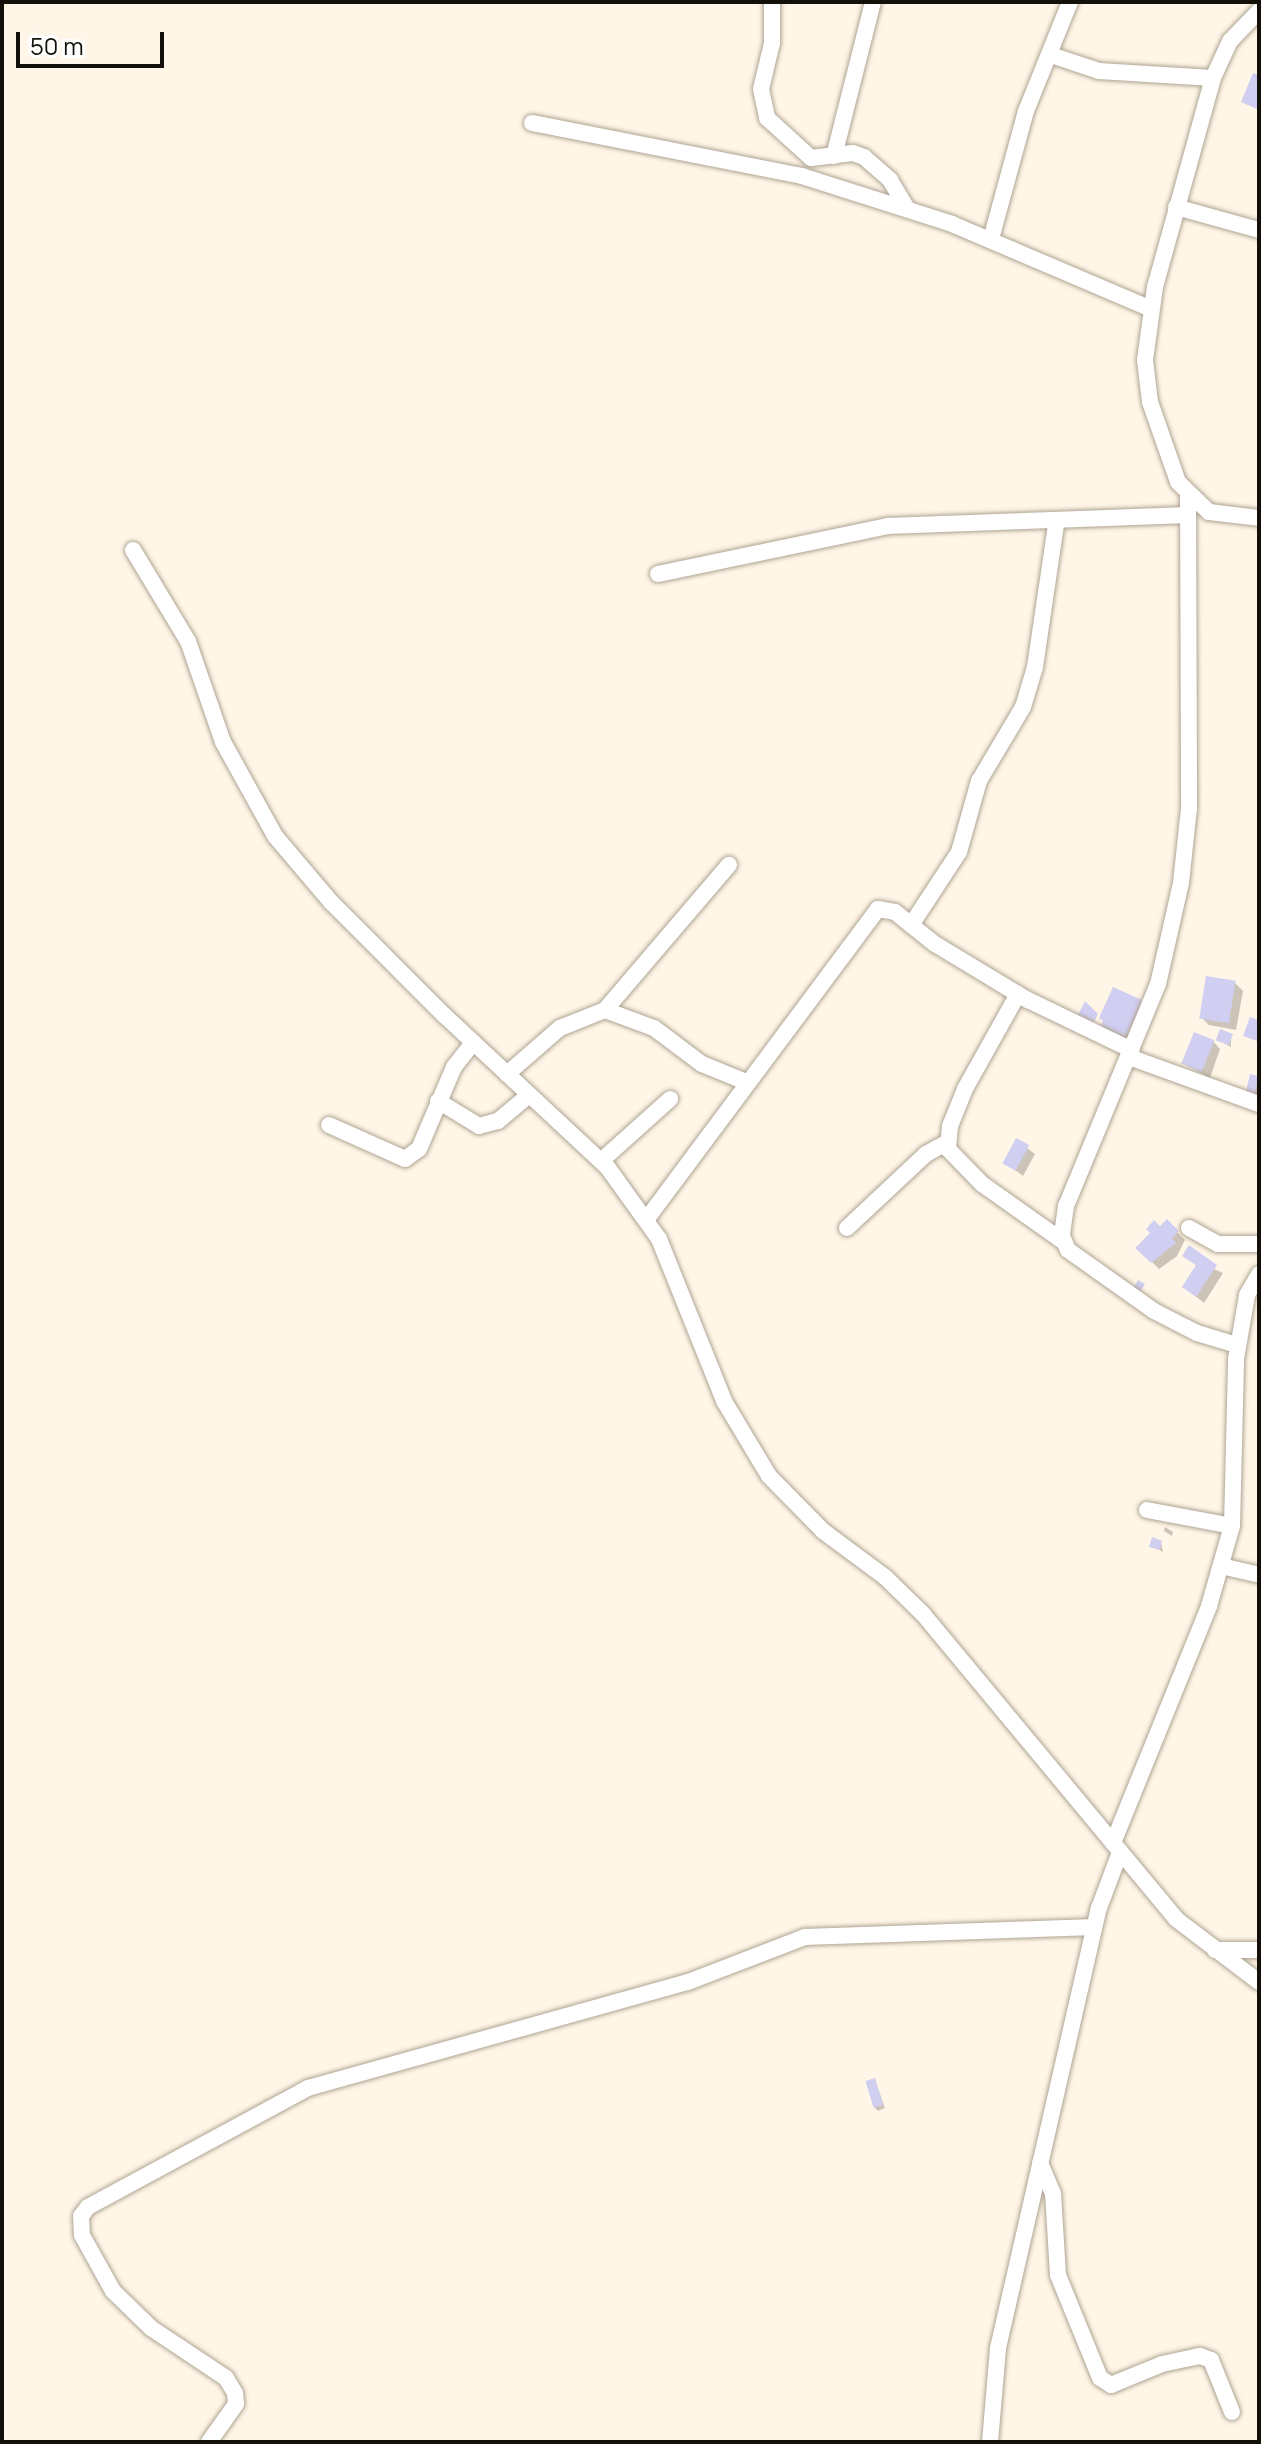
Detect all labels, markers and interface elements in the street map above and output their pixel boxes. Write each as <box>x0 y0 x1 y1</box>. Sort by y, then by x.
scale bar <box>20 16 168 66</box>
text: 50 m <box>30 29 84 62</box>

